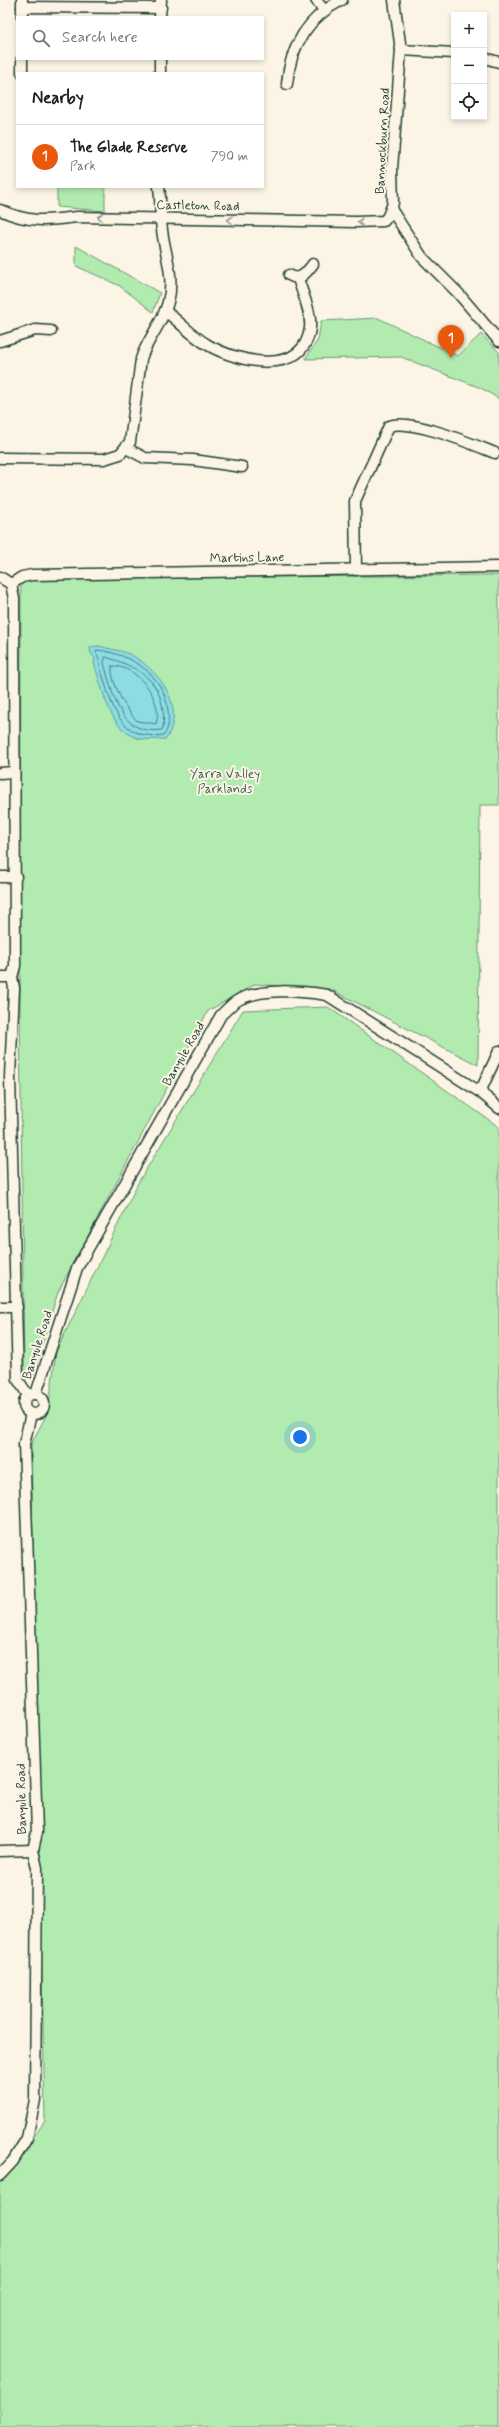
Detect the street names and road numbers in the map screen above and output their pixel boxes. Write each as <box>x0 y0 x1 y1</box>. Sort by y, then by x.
street label: Bannockburn Road <box>372 87 394 195</box>
street label: Castleton Road <box>156 197 240 215</box>
street label: Martins Lane <box>210 549 285 567</box>
street label: Banyule Road <box>159 1019 209 1089</box>
street label: Banyule Road <box>19 1308 57 1382</box>
street label: Banyule Road <box>13 1763 31 1835</box>

